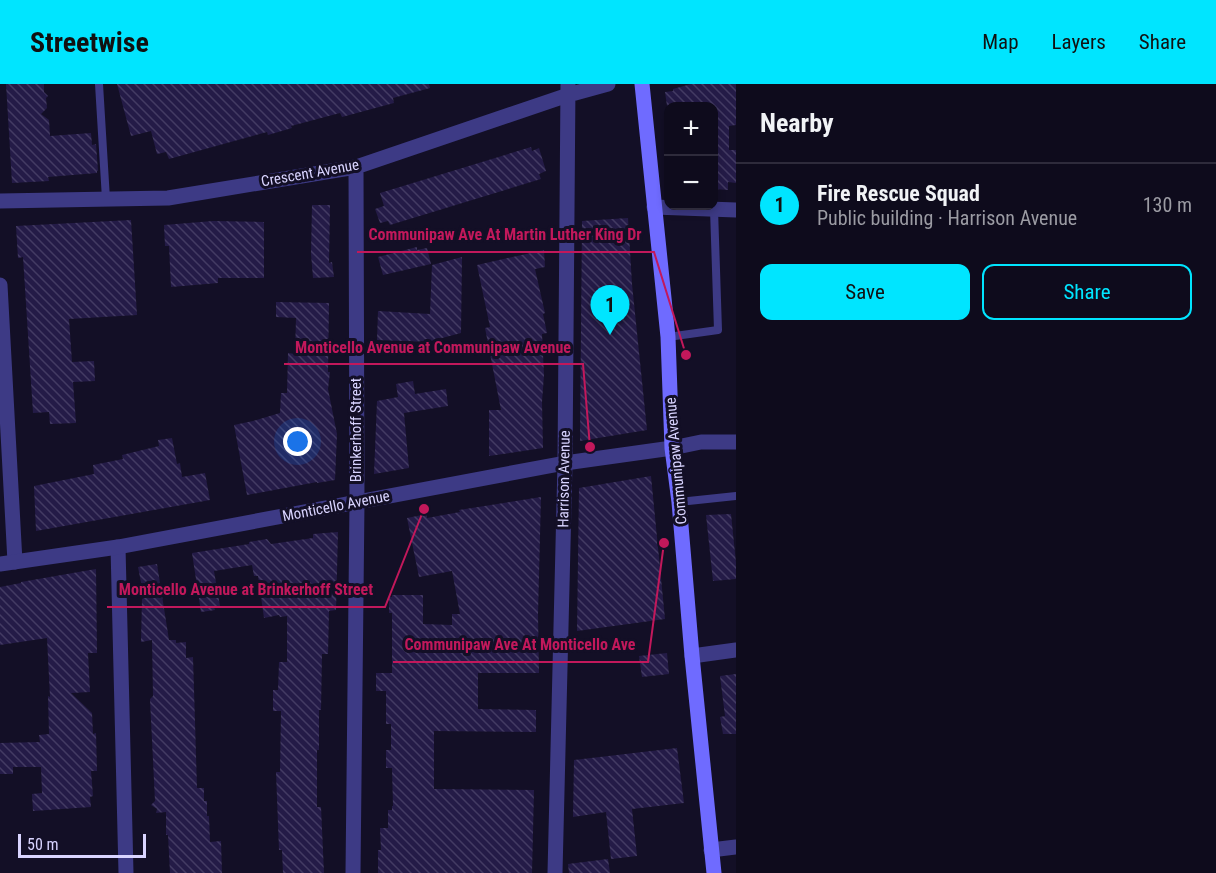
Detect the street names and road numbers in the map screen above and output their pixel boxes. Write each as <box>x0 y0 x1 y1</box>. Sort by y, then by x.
street label: Crescent Avenue <box>260 156 360 190</box>
street label: Brinkerhoff Street <box>347 378 365 482</box>
street label: Communipaw Avenue <box>661 397 691 525</box>
street label: Harrison Avenue <box>554 430 574 528</box>
street label: Monticello Avenue <box>281 487 391 525</box>

